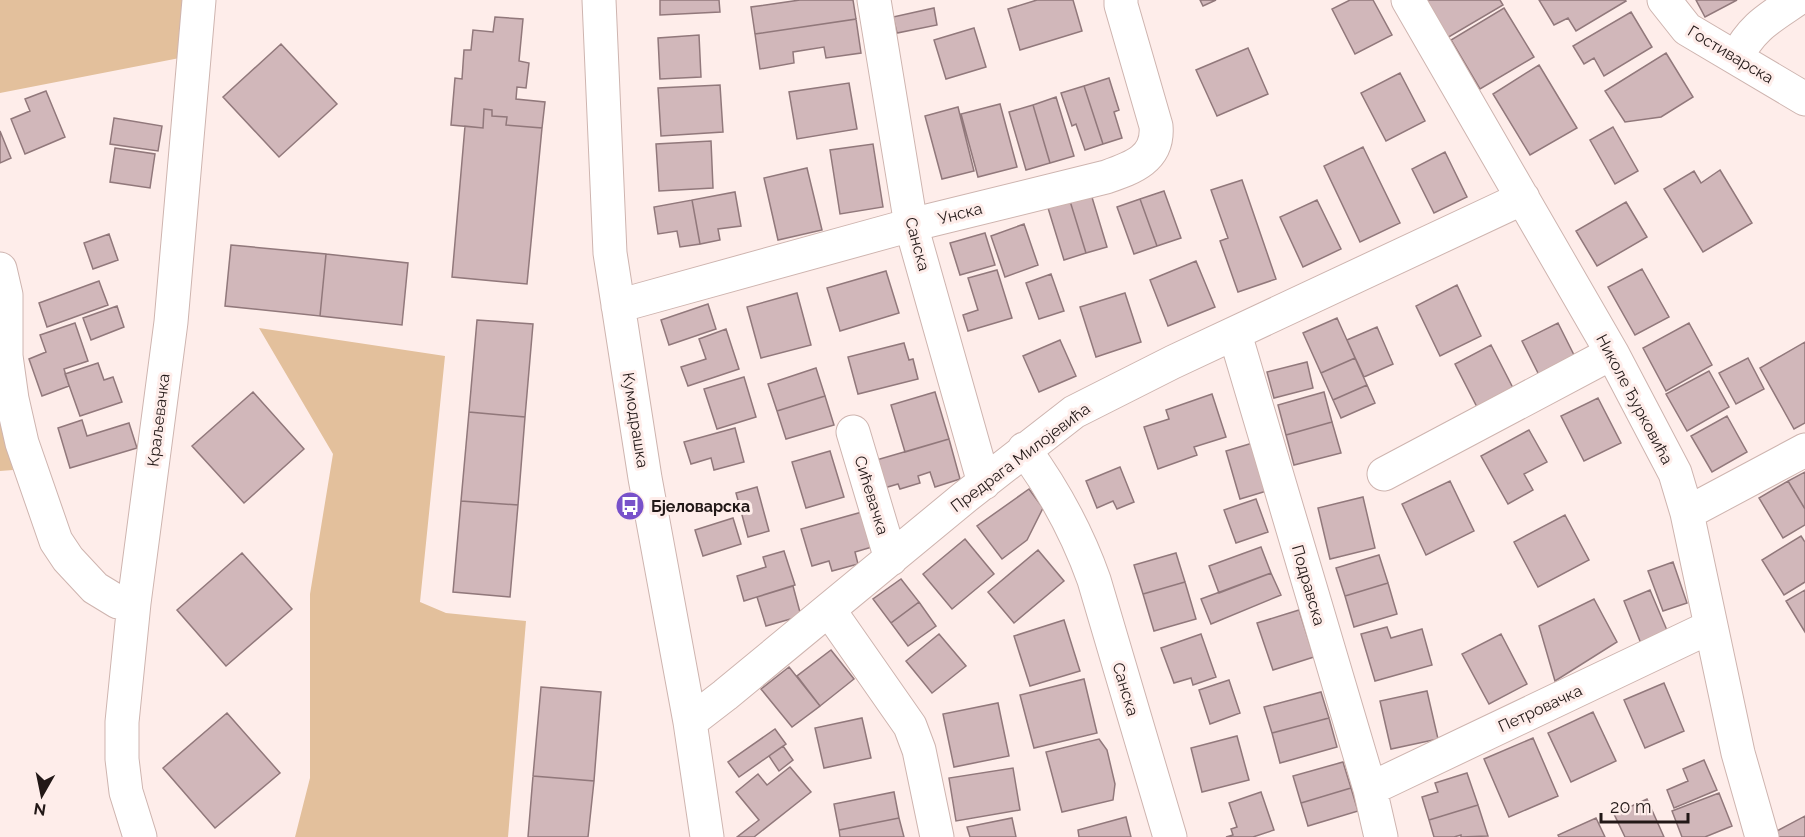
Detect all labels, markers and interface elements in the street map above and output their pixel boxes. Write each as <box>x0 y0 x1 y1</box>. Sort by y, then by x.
street label: Гостиварска <box>1684 21 1777 87</box>
street label: Унска <box>936 199 984 228</box>
street label: Санска <box>901 215 934 273</box>
street label: Николе Ђурковића <box>1592 331 1677 468</box>
street label: Кумодрашка <box>619 371 652 469</box>
street label: Краљевачка <box>143 372 174 468</box>
street label: Предрага Милојевића <box>947 399 1094 516</box>
street label: Сићевачка <box>850 453 893 537</box>
bus stop icon: Бјеловарска <box>614 490 646 522</box>
place label: Бјеловарска <box>651 497 750 516</box>
street label: Подравска <box>1288 543 1329 628</box>
street label: Санска <box>1108 660 1143 718</box>
street label: Петровачка <box>1495 681 1585 736</box>
north arrow <box>12 765 72 825</box>
scale bar <box>1601 786 1688 824</box>
text: 20 m <box>1610 796 1652 817</box>
text: N <box>32 799 47 820</box>

